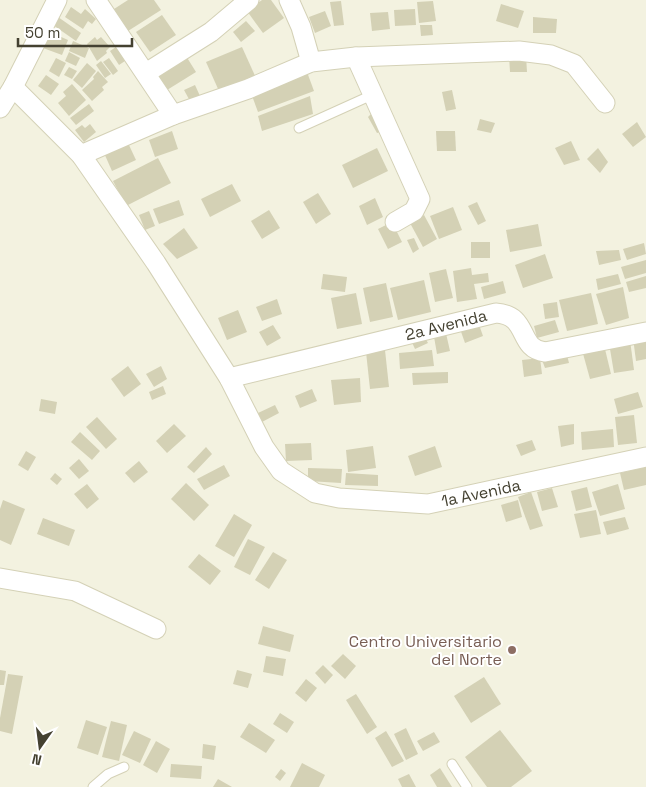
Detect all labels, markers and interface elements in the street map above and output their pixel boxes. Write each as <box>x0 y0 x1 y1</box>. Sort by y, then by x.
scale bar <box>18 15 131 47</box>
text: 50 m <box>25 23 60 42</box>
street label: 2a Avenida <box>403 305 489 345</box>
street label: 1a Avenida <box>439 474 523 512</box>
place label: Centro Universitario del Norte <box>349 631 502 670</box>
marker: Centro Universitario del Norte <box>506 644 518 656</box>
north arrow <box>15 722 65 772</box>
text: N <box>30 750 44 769</box>

